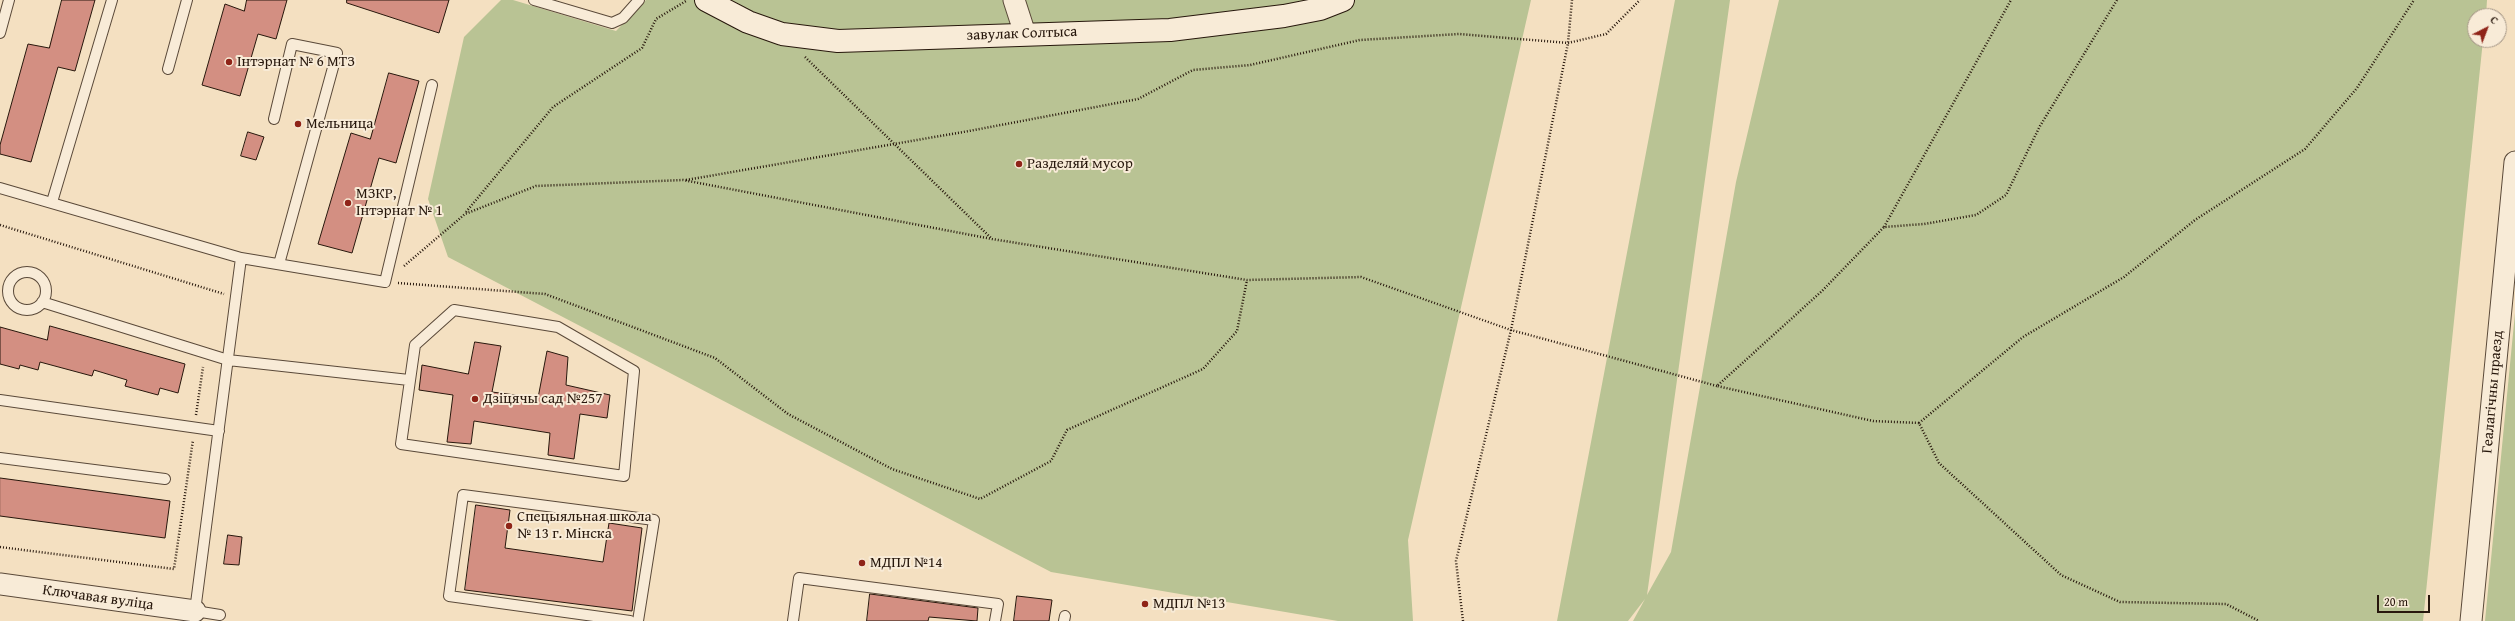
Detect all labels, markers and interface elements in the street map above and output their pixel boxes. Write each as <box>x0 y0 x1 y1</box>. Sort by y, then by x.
north arrow <box>2467 8 2507 48</box>
text: С <box>2487 12 2502 28</box>
street label: завулак Солтыса <box>966 23 1078 45</box>
place label: Інтэрнат № 6 МТЗ <box>237 53 355 71</box>
marker: Інтэрнат № 6 МТЗ <box>224 57 234 67</box>
place label: Мельница <box>306 115 373 133</box>
marker: Мельница <box>293 119 303 129</box>
place label: Разделяй мусор <box>1027 155 1133 173</box>
marker: Разделяй мусор <box>1014 159 1024 169</box>
place label: МЗКР, Інтэрнат № 1 <box>356 185 443 220</box>
marker: МЗКР, Інтэрнат № 1 <box>343 198 353 208</box>
street label: Геалагічны праезд <box>2479 330 2507 454</box>
place label: Дзіцячы сад №257 <box>483 390 602 408</box>
marker: Дзіцячы сад №257 <box>470 394 480 404</box>
place label: Спецыяльная школа № 13 г. Мінска <box>517 508 652 543</box>
marker: Спецыяльная школа № 13 г. Мінска <box>504 521 514 531</box>
place label: МДПЛ №14 <box>870 554 942 572</box>
marker: МДПЛ №14 <box>857 558 867 568</box>
street label: Ключавая вуліца <box>41 581 155 615</box>
scale bar <box>2379 587 2432 613</box>
text: 20 m <box>2384 593 2408 610</box>
place label: МДПЛ №13 <box>1153 595 1225 613</box>
marker: МДПЛ №13 <box>1140 599 1150 609</box>

